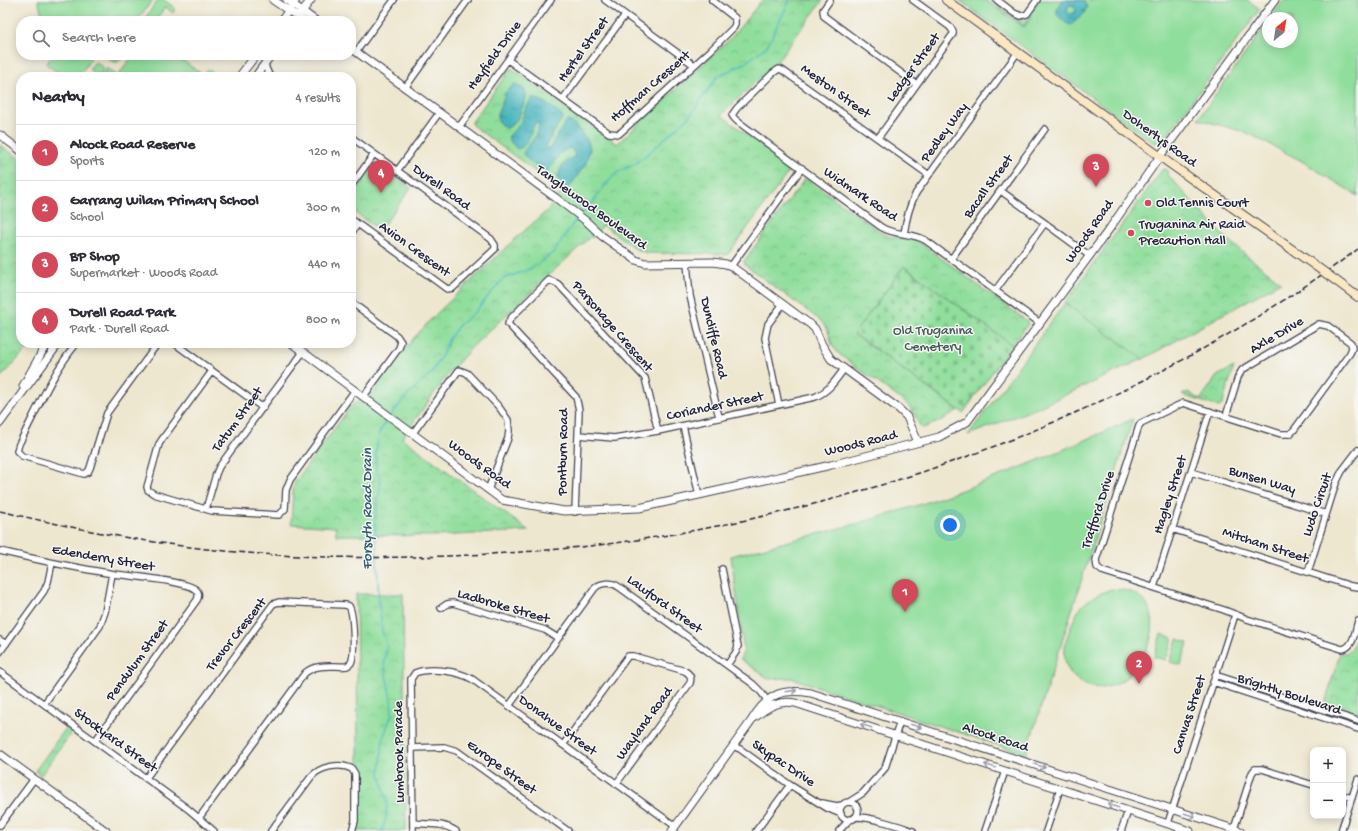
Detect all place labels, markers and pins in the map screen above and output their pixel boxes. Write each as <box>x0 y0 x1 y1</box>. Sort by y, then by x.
pin: 3 <box>1083 154 1109 187</box>
pin: 4 <box>368 160 394 193</box>
place label: Old Tennis Court <box>1156 195 1250 212</box>
marker: Old Tennis Court <box>1143 198 1153 208</box>
place label: Truganina Air Raid Precaution Hall <box>1138 217 1247 250</box>
marker: Truganina Air Raid Precaution Hall <box>1126 228 1136 238</box>
pin: 1 <box>892 579 918 612</box>
pin: 2 <box>1126 651 1152 684</box>

